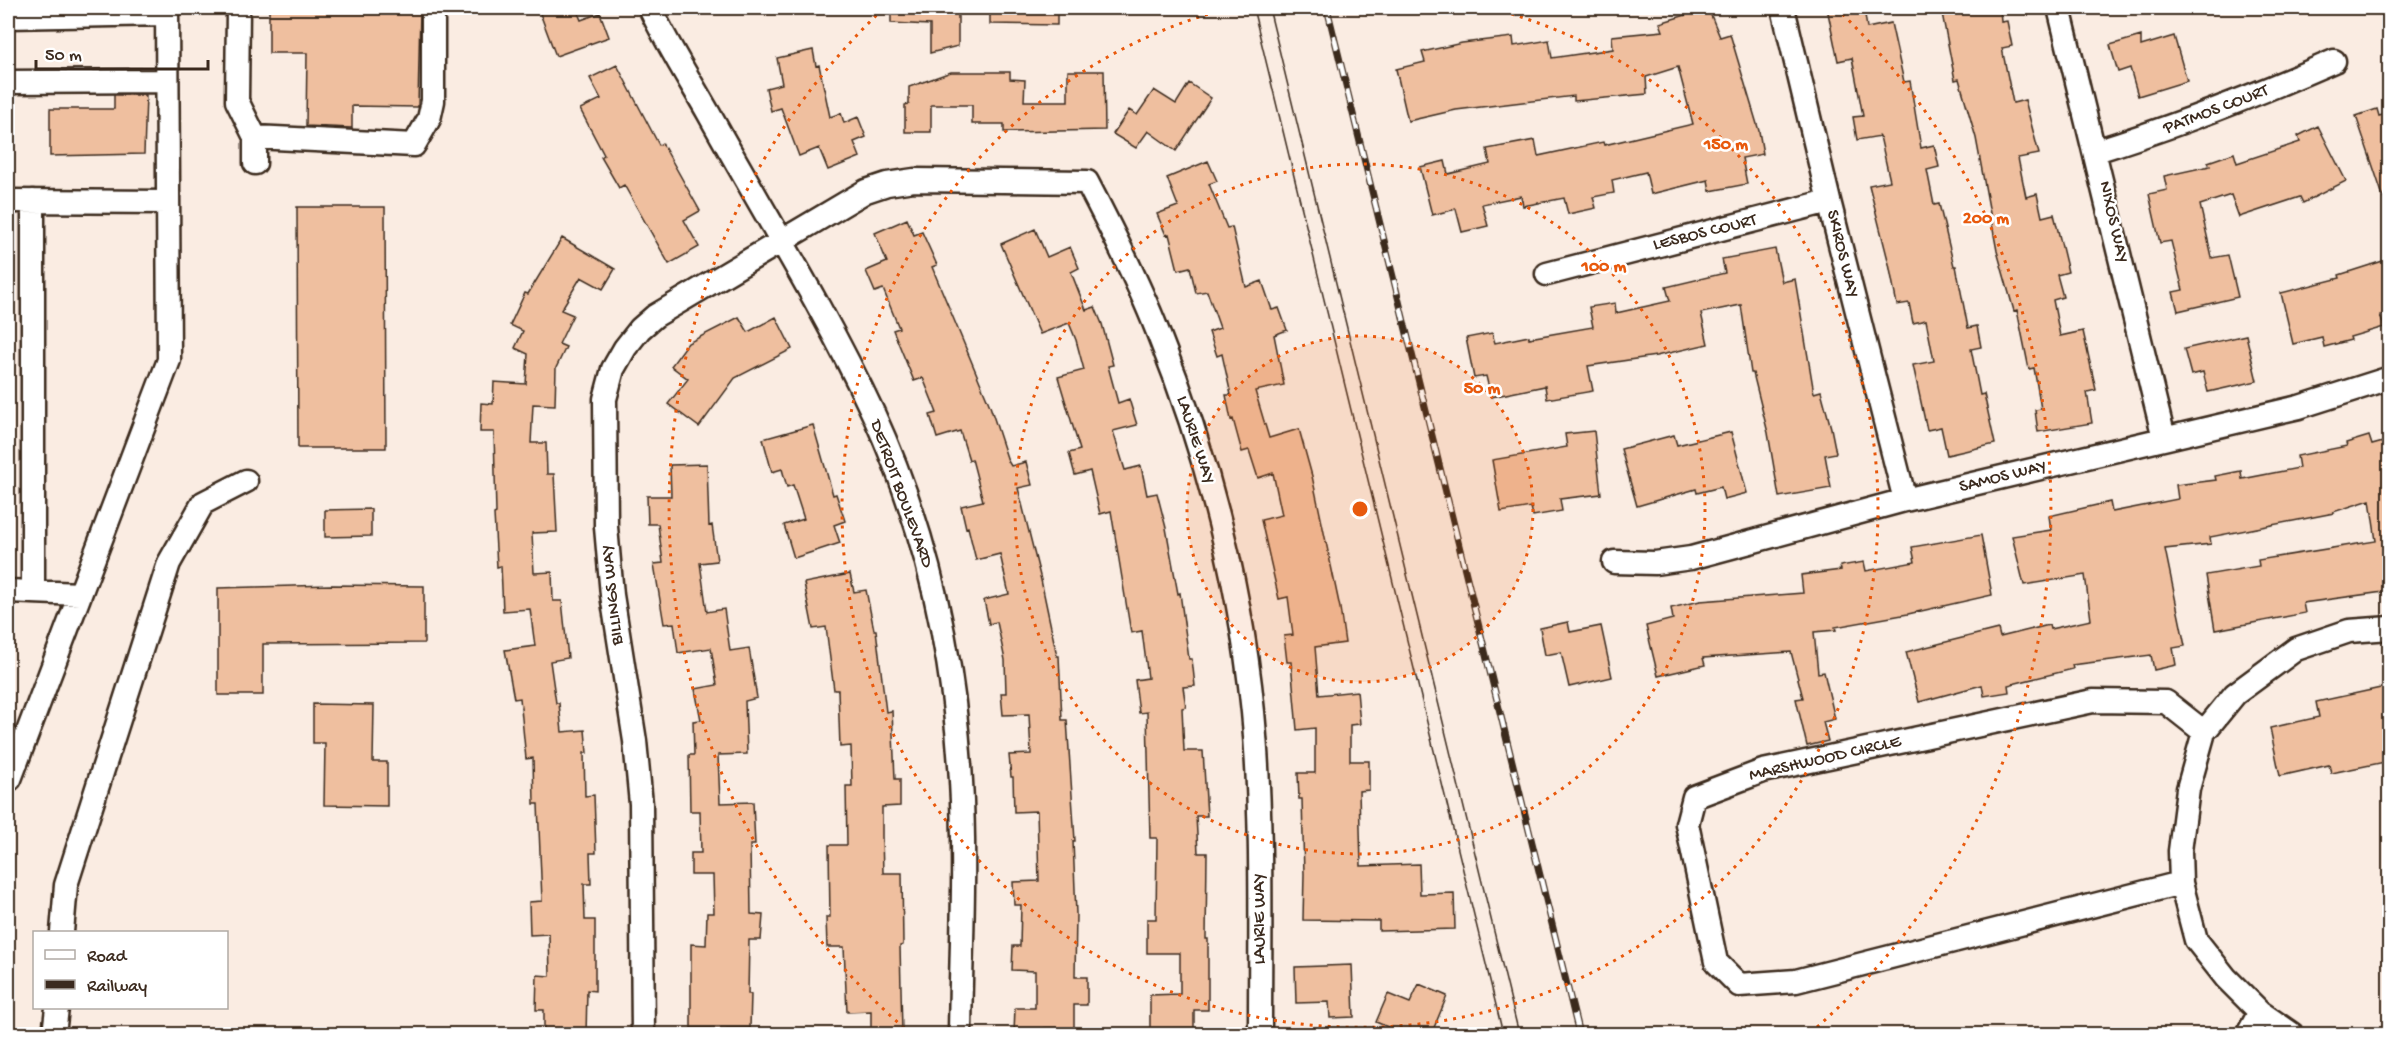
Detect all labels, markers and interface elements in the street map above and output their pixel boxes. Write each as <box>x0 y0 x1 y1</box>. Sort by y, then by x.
scale bar <box>36 33 208 71</box>
text: 50 m <box>45 46 82 67</box>
street label: PATMOS COURT <box>2160 80 2272 140</box>
text: 150 m <box>1703 135 1748 156</box>
street label: NIXOS WAY <box>2093 179 2133 265</box>
street label: SKIROS WAY <box>1821 208 1863 300</box>
text: 200 m <box>1963 209 2009 230</box>
street label: LESBOS COURT <box>1651 210 1760 256</box>
text: 100 m <box>1581 257 1627 278</box>
text: 50 m <box>1464 379 1501 400</box>
street label: LAURIE WAY <box>1171 393 1219 487</box>
street label: DETROIT BOULEVARD <box>864 416 938 571</box>
street label: SAMOS WAY <box>1957 456 2049 498</box>
centre of rings <box>1350 499 1370 519</box>
street label: BILLINGS WAY <box>597 544 629 647</box>
street label: MARSHWOOD CIRCLE <box>1747 731 1904 787</box>
street label: LAURIE WAY <box>1250 873 1271 965</box>
legend <box>33 931 228 1009</box>
text: Road <box>87 947 128 968</box>
text: Railway <box>87 977 147 998</box>

